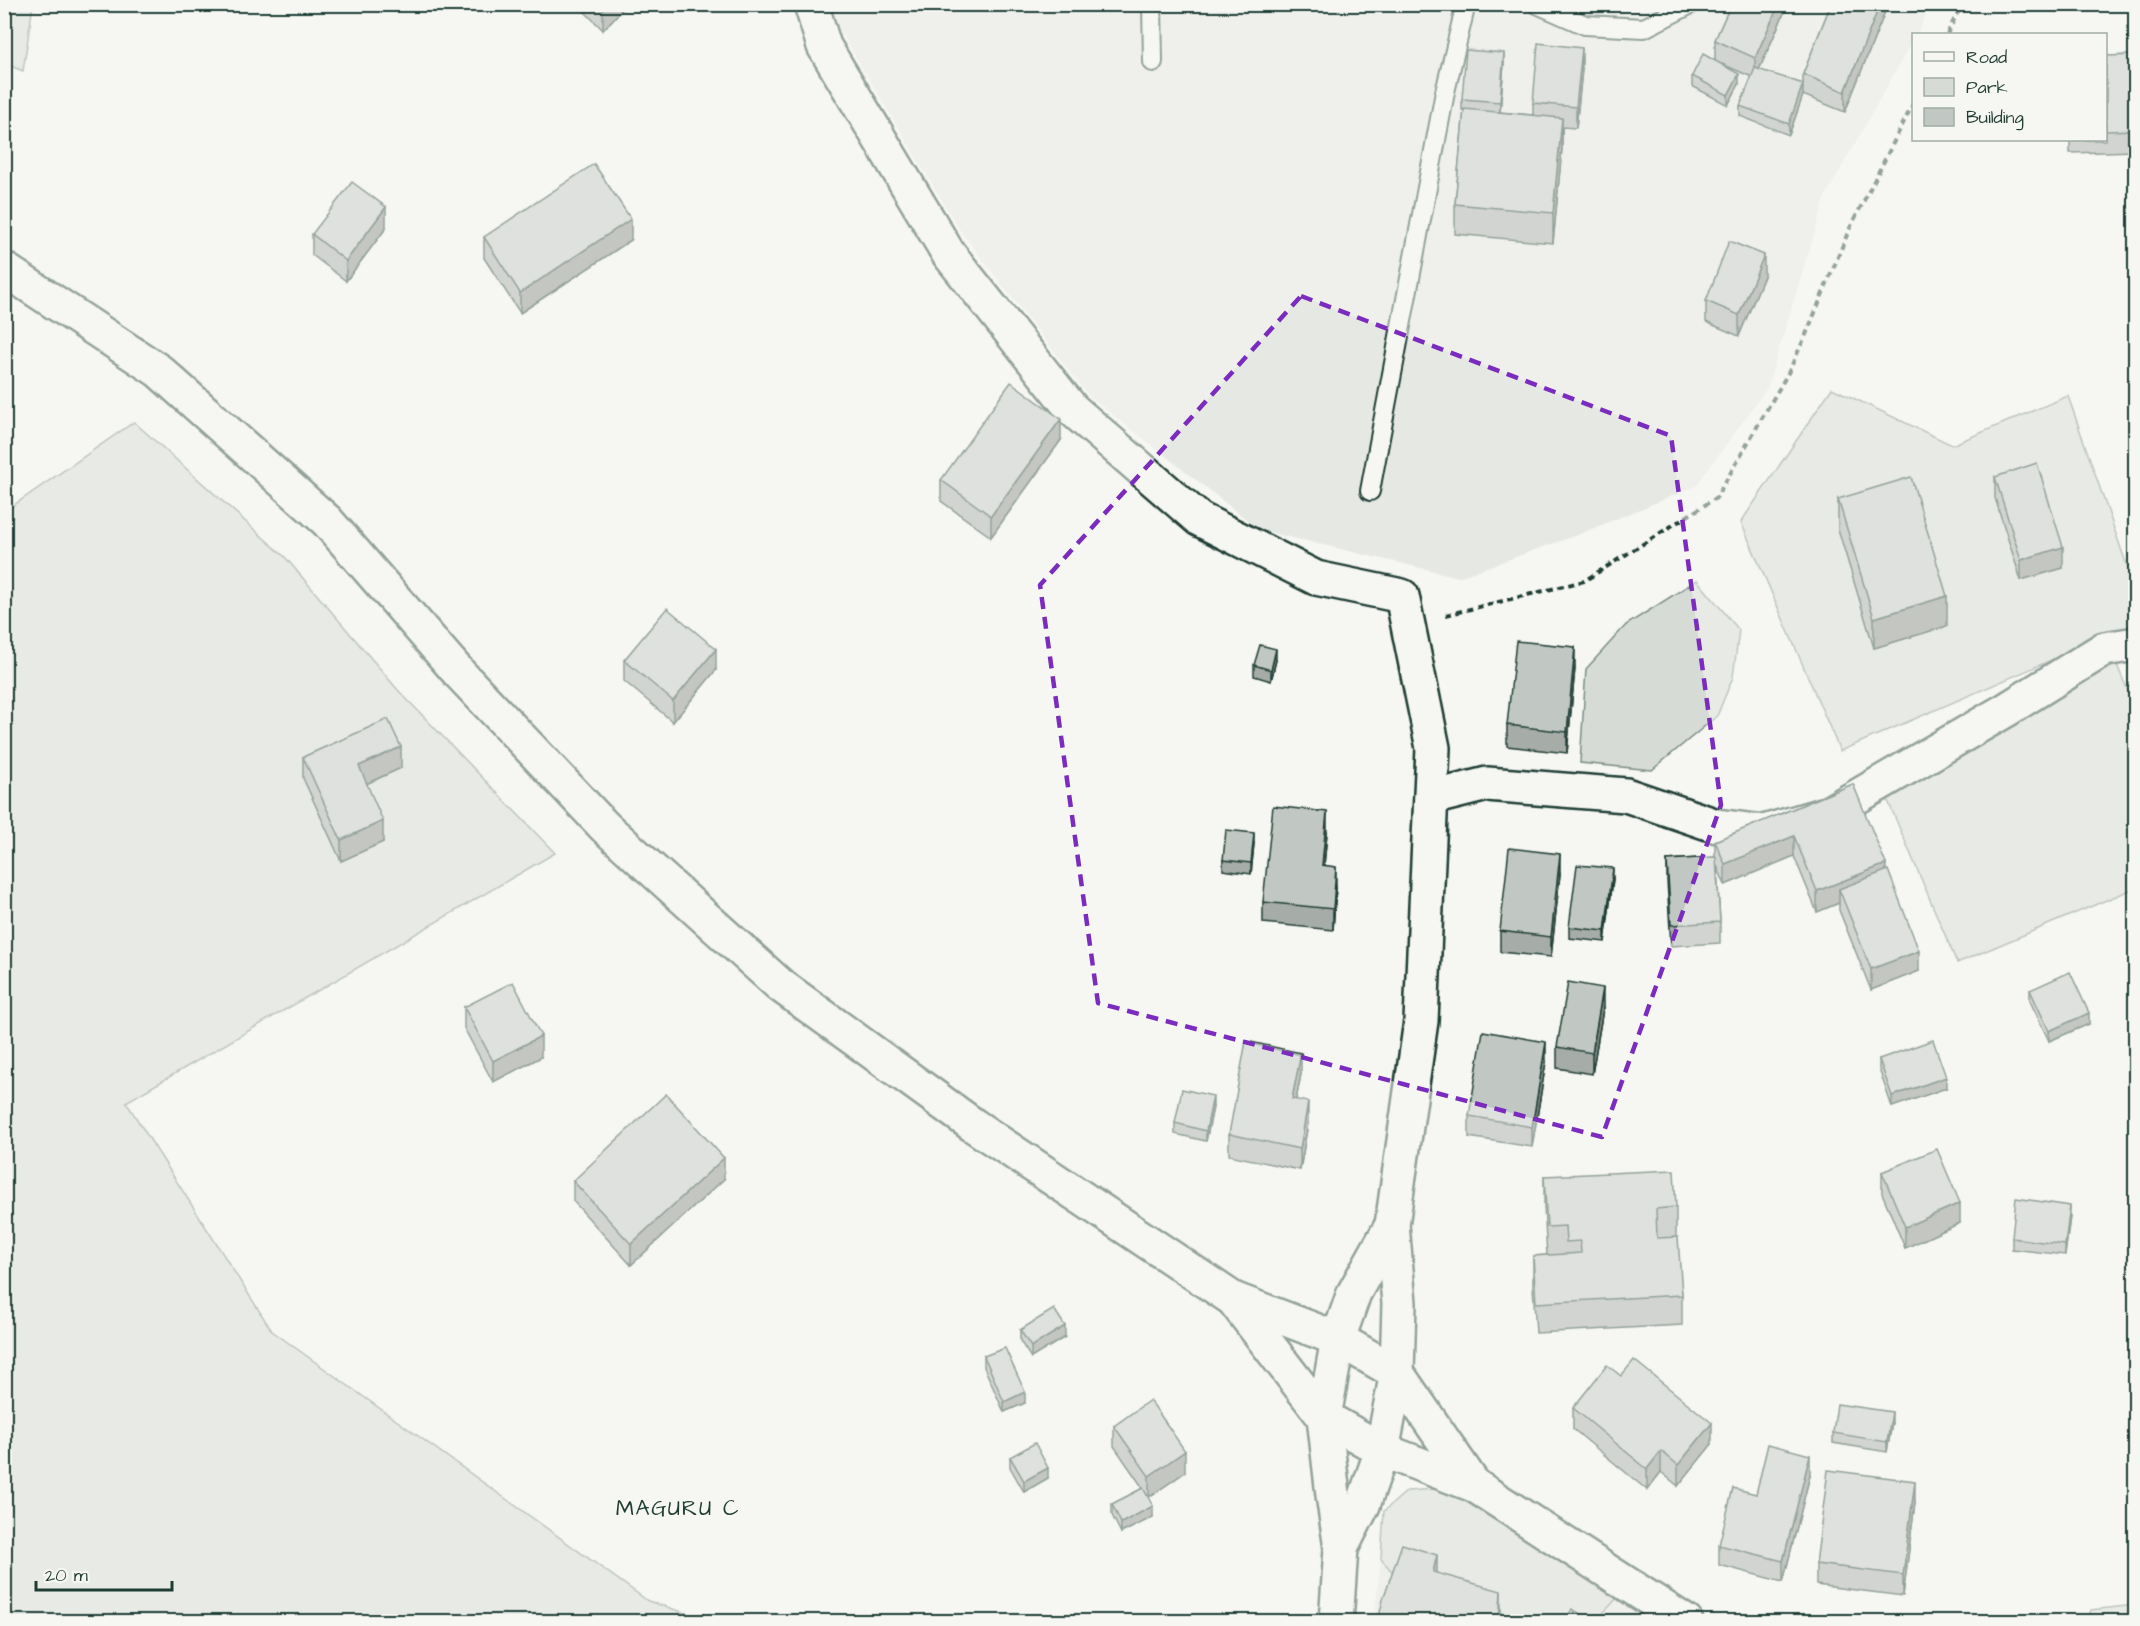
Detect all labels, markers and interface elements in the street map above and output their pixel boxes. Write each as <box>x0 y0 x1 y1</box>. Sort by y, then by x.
legend <box>1912 33 2107 141</box>
text: Road <box>1966 45 2007 70</box>
text: Park <box>1966 75 2008 100</box>
text: Building <box>1966 105 2024 131</box>
district label: MAGURU C <box>616 1493 740 1524</box>
scale bar <box>36 1554 172 1592</box>
text: 20 m <box>45 1563 88 1588</box>

